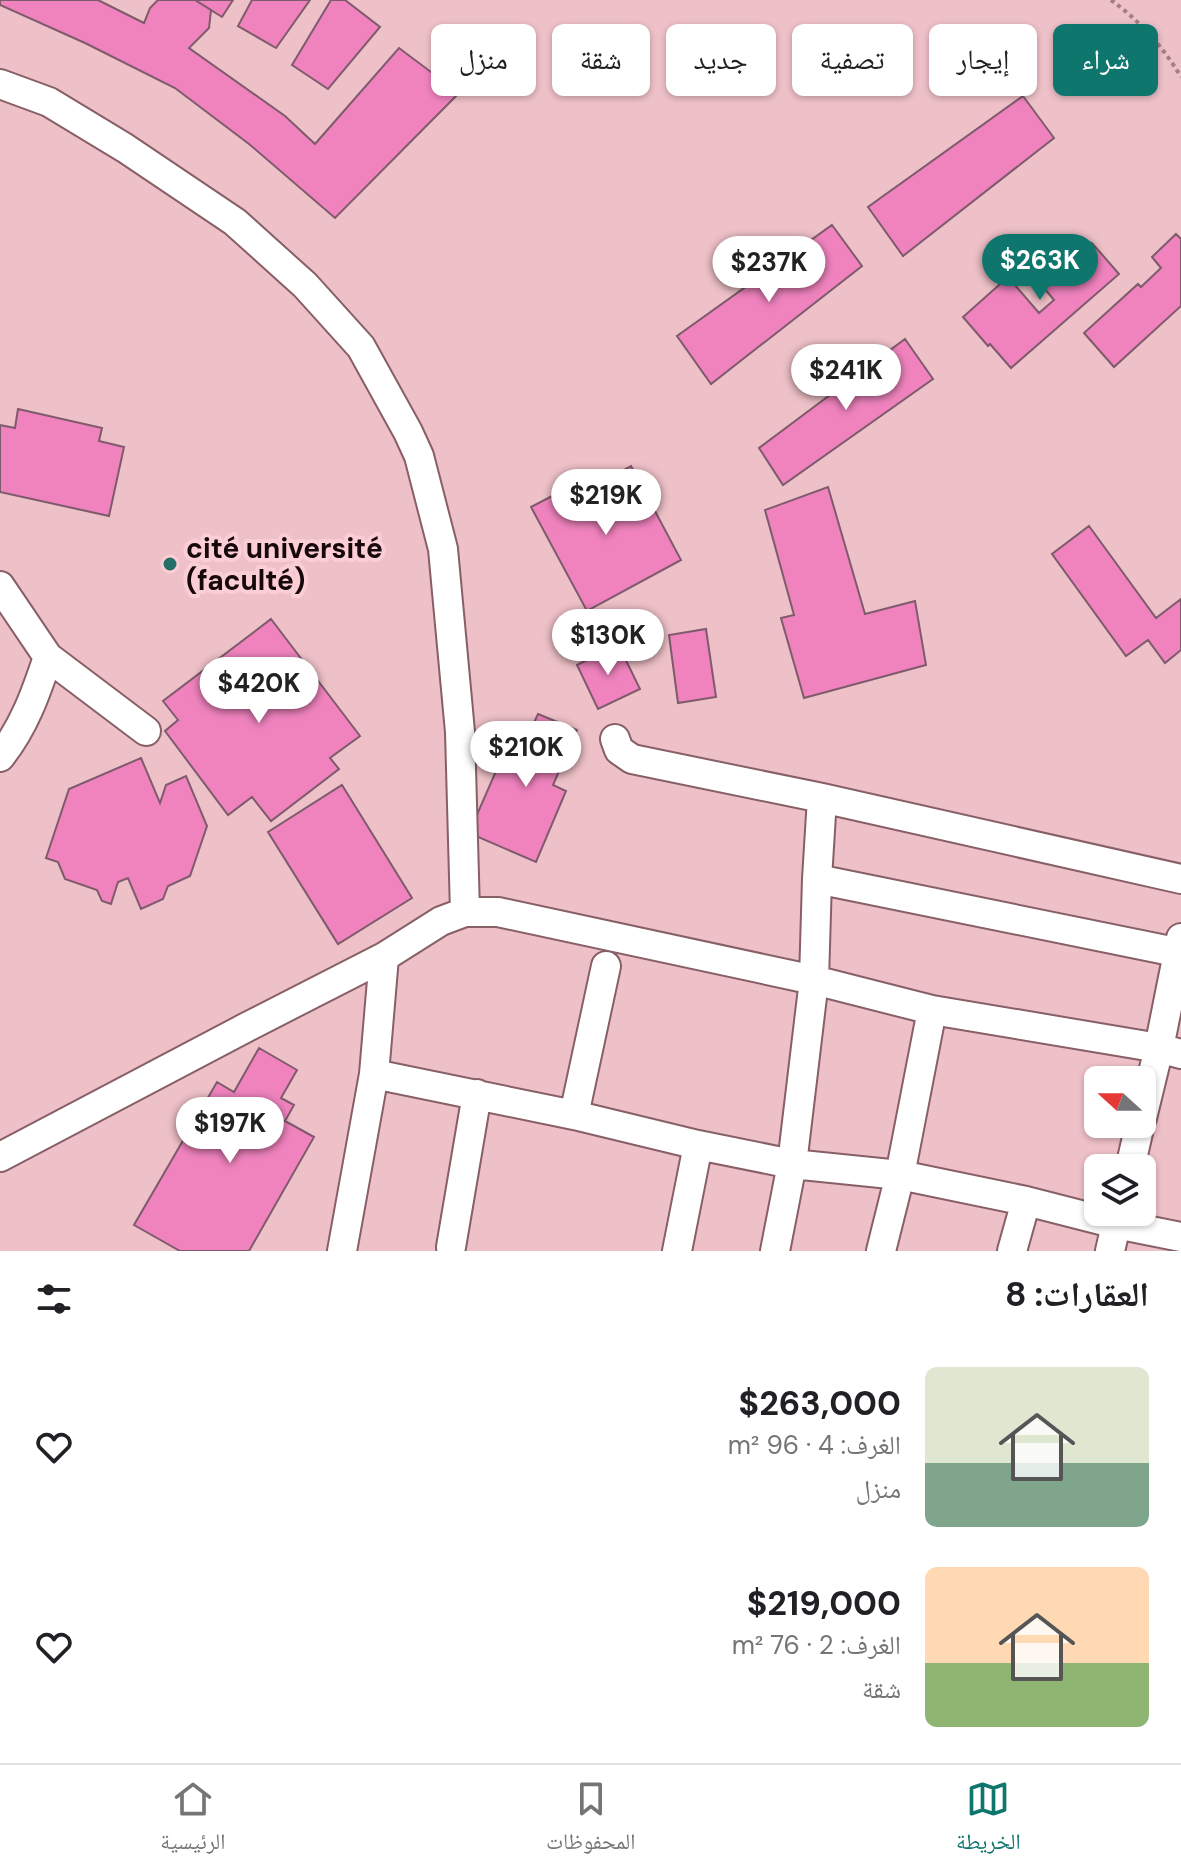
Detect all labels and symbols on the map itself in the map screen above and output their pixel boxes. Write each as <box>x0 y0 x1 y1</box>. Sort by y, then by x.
pin: $263K <box>984 234 1096 302</box>
pin: $237K <box>713 236 825 304</box>
pin: $241K <box>790 344 902 412</box>
pin: $219K <box>550 469 662 537</box>
place label: cité université (faculté) <box>186 530 383 599</box>
marker: cité université (faculté) <box>161 555 179 573</box>
pin: $130K <box>552 609 664 677</box>
pin: $420K <box>203 657 315 725</box>
pin: $210K <box>470 721 582 789</box>
north arrow <box>1084 1066 1156 1138</box>
pin: $197K <box>174 1097 286 1165</box>

